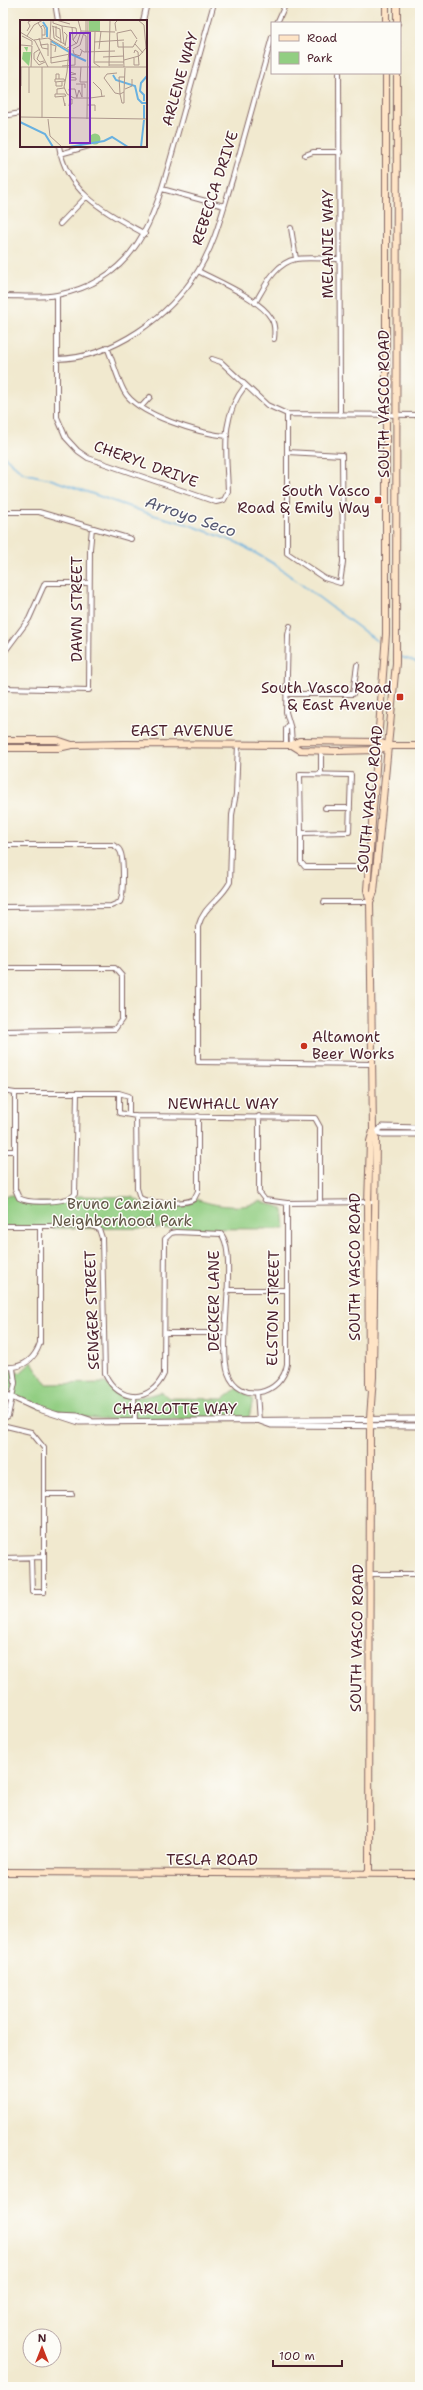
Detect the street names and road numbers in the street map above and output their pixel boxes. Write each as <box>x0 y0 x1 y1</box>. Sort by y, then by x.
street label: ARLENE WAY <box>157 30 203 128</box>
street label: REBECCA DRIVE <box>187 128 243 248</box>
street label: MELANIE WAY <box>318 189 338 299</box>
street label: SOUTH VASCO ROAD <box>374 330 394 478</box>
street label: CHERYL DRIVE <box>91 436 201 492</box>
street label: DAWN STREET <box>67 556 87 662</box>
street label: EAST AVENUE <box>131 721 233 741</box>
street label: SOUTH VASCO ROAD <box>352 724 388 874</box>
street label: NEWHALL WAY <box>168 1094 278 1114</box>
street label: SOUTH VASCO ROAD <box>345 1193 365 1341</box>
street label: SENGER STREET <box>80 1250 104 1370</box>
street label: DECKER LANE <box>204 1250 224 1352</box>
street label: ELSTON STREET <box>262 1250 284 1366</box>
street label: CHARLOTTE WAY <box>113 1399 237 1419</box>
street label: SOUTH VASCO ROAD <box>346 1564 368 1712</box>
street label: TESLA ROAD <box>166 1850 258 1870</box>

